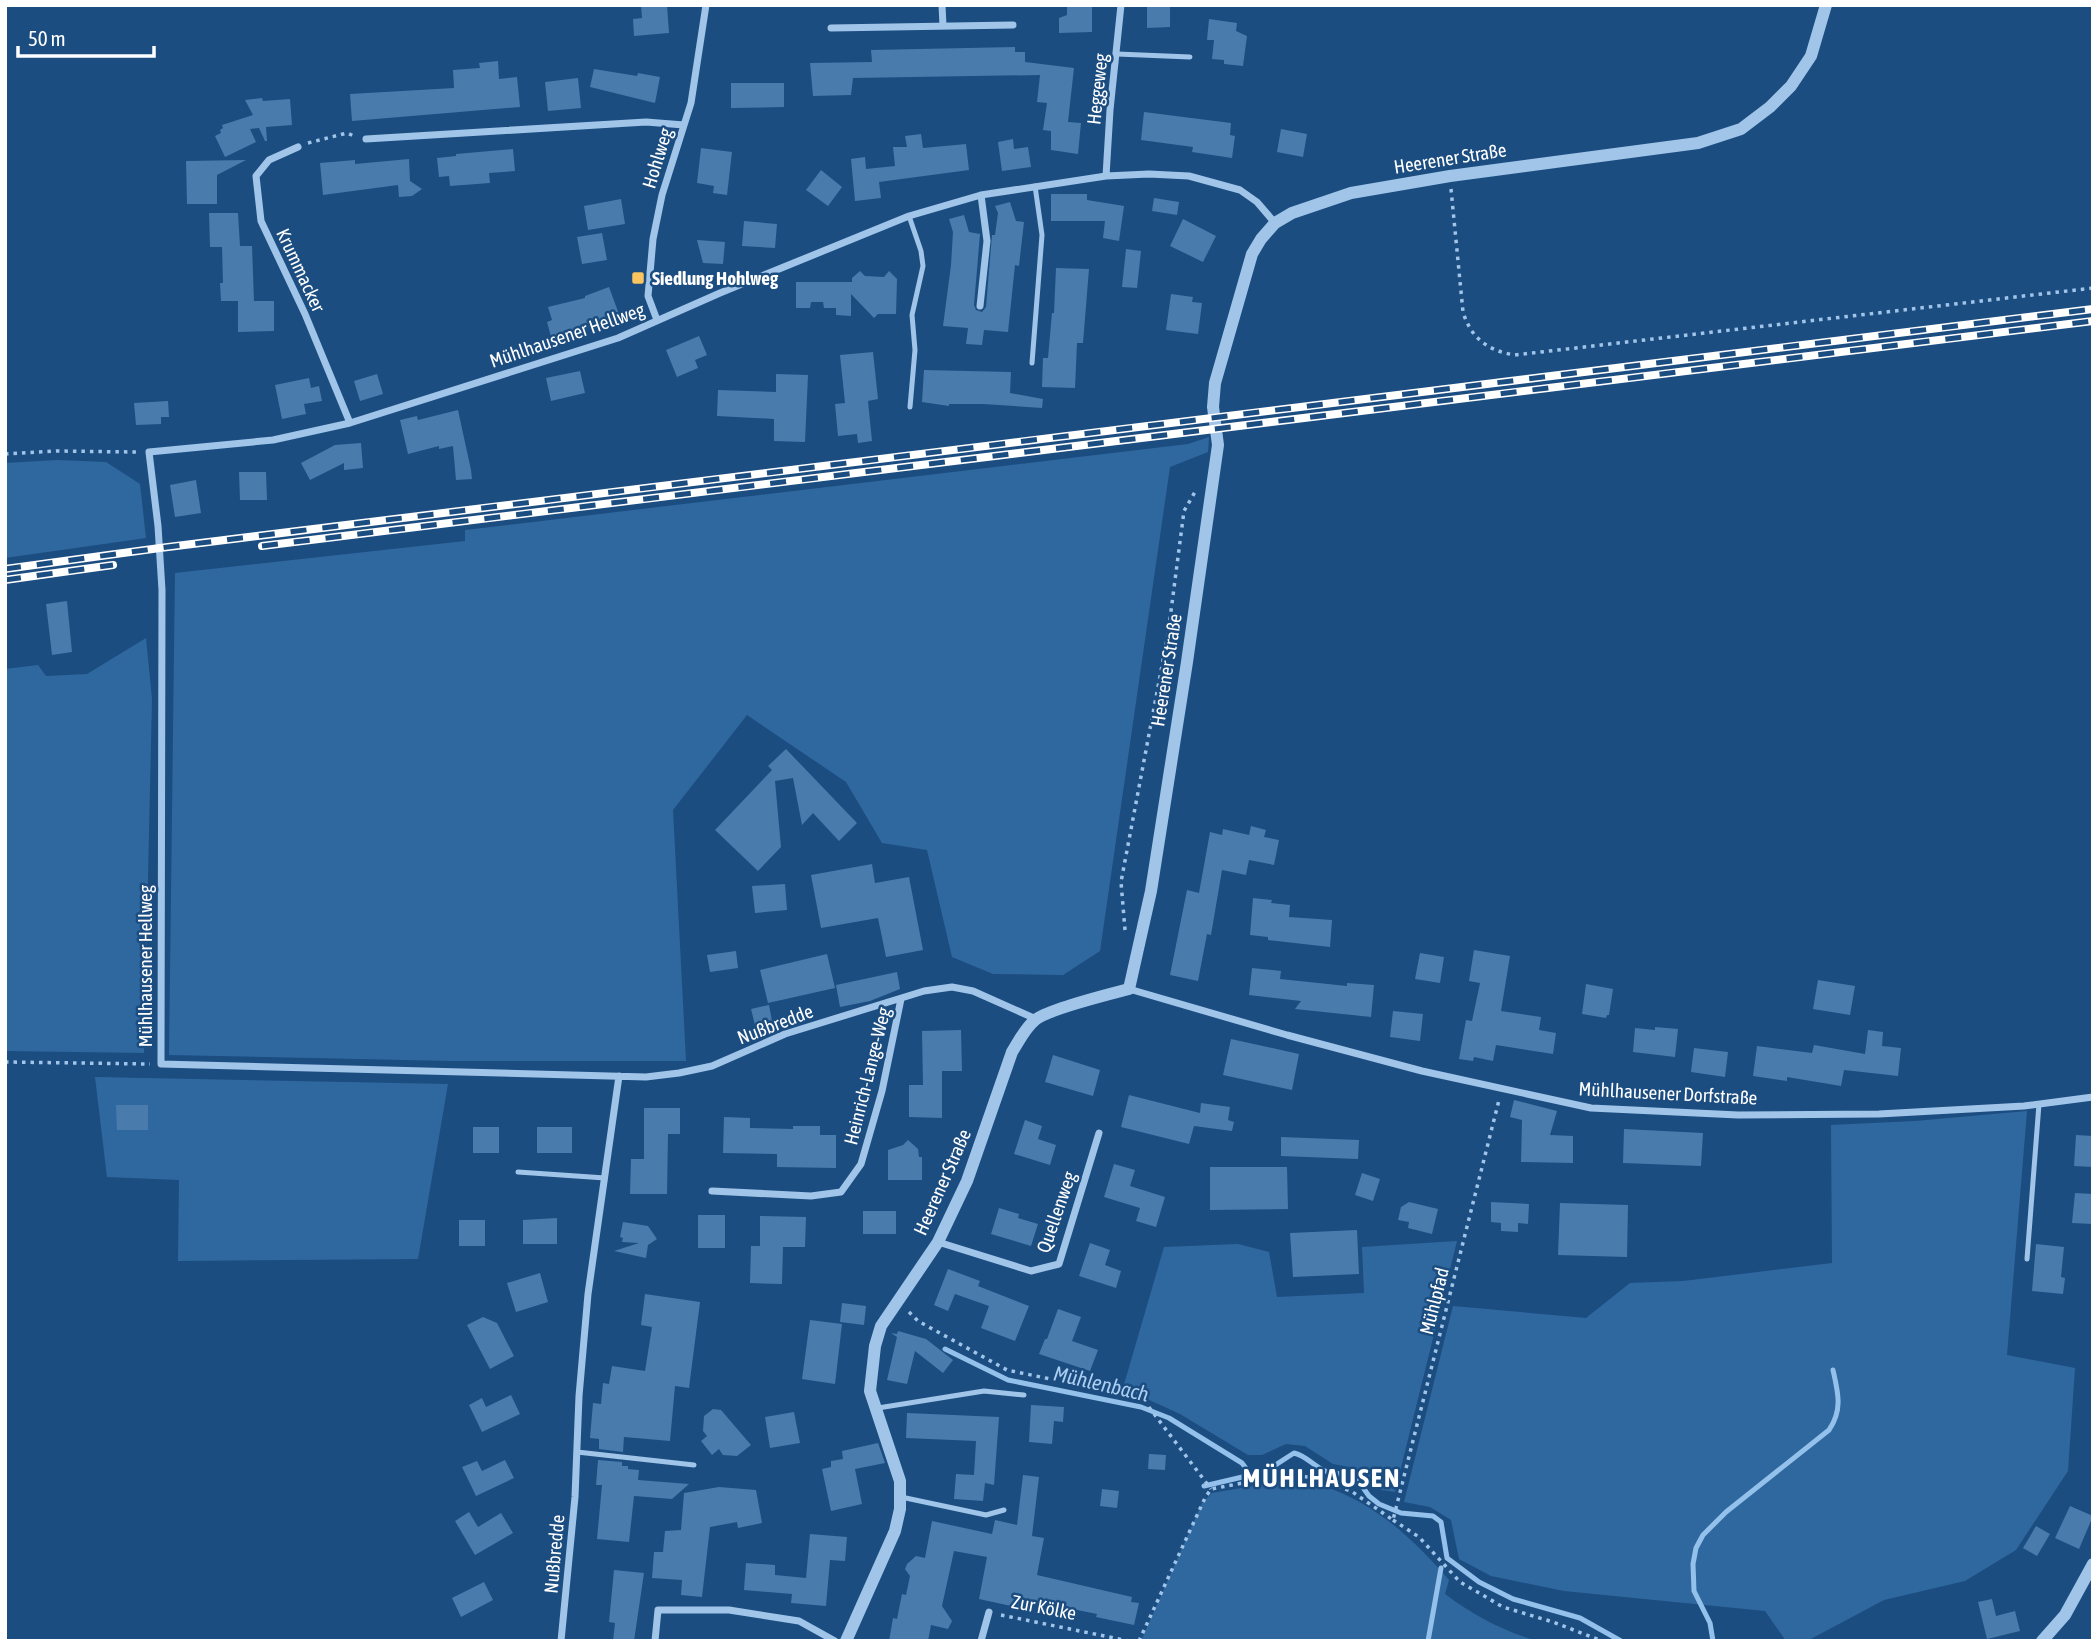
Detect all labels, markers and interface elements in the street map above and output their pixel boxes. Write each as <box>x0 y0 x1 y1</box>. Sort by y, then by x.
scale bar <box>18 14 154 58</box>
text: 50 m <box>28 26 66 50</box>
street label: Heggeweg <box>1082 51 1112 126</box>
street label: Hohlweg <box>637 124 677 191</box>
street label: Heerener Straße <box>1392 138 1508 178</box>
street label: Krummacker <box>272 225 330 316</box>
place label: Siedlung Hohlweg <box>652 267 779 289</box>
marker: Siedlung Hohlweg <box>630 270 646 286</box>
street label: Mühlhausener Hellweg <box>487 298 648 372</box>
street label: Heerener Straße <box>1146 612 1186 728</box>
street label: Mühlhausener Hellweg <box>134 884 156 1047</box>
street label: Nußbredde <box>734 1000 816 1048</box>
street label: Heinrich-Lange-Weg <box>839 1004 895 1147</box>
street label: Mühlhausener Dorfstraße <box>1578 1077 1758 1109</box>
street label: Heerener Straße <box>909 1126 975 1238</box>
street label: Quellenweg <box>1032 1168 1080 1256</box>
street label: Mühlpfad <box>1415 1265 1453 1337</box>
water label: Mühlenbach <box>1051 1360 1151 1406</box>
district label: MÜHLHAUSEN <box>1243 1463 1401 1493</box>
street label: Nußbredde <box>540 1514 568 1594</box>
street label: Zur Kölke <box>1010 1590 1078 1624</box>

